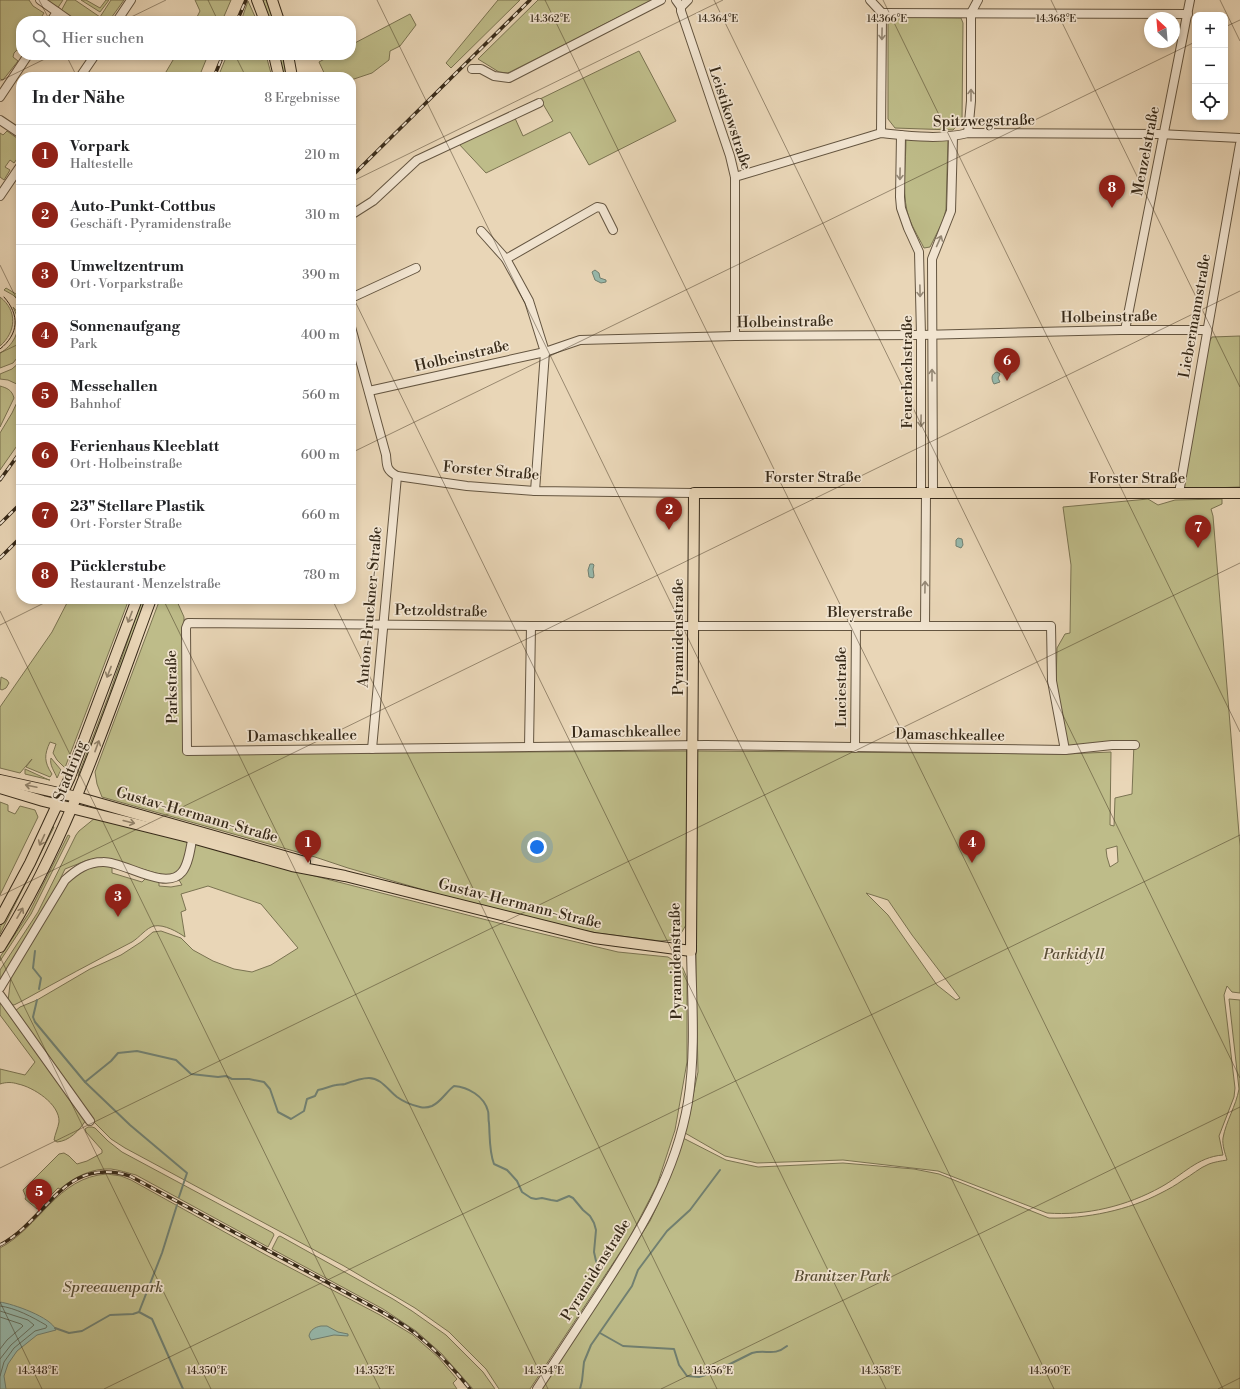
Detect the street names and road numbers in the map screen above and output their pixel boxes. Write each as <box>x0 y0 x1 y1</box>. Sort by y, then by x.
street label: Leistikowstraße <box>704 64 756 172</box>
street label: Menzelstraße <box>1128 105 1164 197</box>
street label: Spitzwegstraße <box>933 111 1035 131</box>
street label: Liebermannstraße <box>1175 252 1215 380</box>
street label: Holbeinstraße <box>1060 307 1158 327</box>
street label: Holbeinstraße <box>736 312 834 332</box>
street label: Feuerbachstraße <box>898 315 917 429</box>
street label: Holbeinstraße <box>413 336 511 376</box>
street label: Forster Straße <box>442 457 540 485</box>
street label: Forster Straße <box>765 468 861 487</box>
street label: Forster Straße <box>1089 469 1185 488</box>
street label: Anton-Bruckner-Straße <box>353 526 386 689</box>
street label: Pyramidenstraße <box>669 579 688 695</box>
street label: Petzoldstraße <box>394 601 488 621</box>
street label: Bleyerstraße <box>826 603 913 622</box>
street label: Luciestraße <box>832 647 851 727</box>
street label: Parkstraße <box>162 650 182 724</box>
street label: Damaschkeallee <box>571 722 681 742</box>
street label: Damaschkeallee <box>895 725 1005 745</box>
street label: Damaschkeallee <box>247 726 357 746</box>
street label: Stadtring <box>49 738 91 804</box>
street label: Gustav-Hermann-Straße <box>114 783 280 847</box>
street label: Gustav-Hermann-Straße <box>436 875 604 933</box>
street label: Pyramidenstraße <box>665 902 687 1020</box>
street label: Pyramidenstraße <box>557 1215 635 1325</box>

